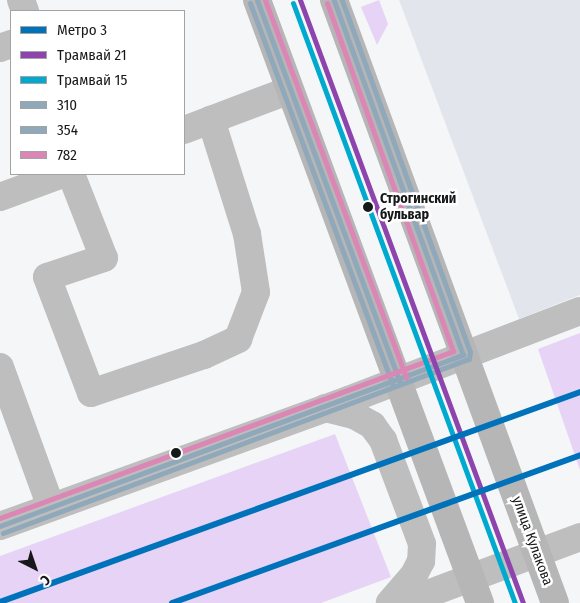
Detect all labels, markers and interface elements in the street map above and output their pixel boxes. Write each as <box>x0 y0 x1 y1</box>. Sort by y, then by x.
legend <box>10 10 185 175</box>
text: Метро 3 <box>57 21 107 39</box>
text: Трамвай 21 <box>57 46 127 64</box>
text: Трамвай 15 <box>57 71 127 89</box>
text: 310 <box>57 96 77 114</box>
text: 354 <box>57 121 78 139</box>
text: 782 <box>57 146 77 164</box>
place label: Строгинский бульвар <box>380 191 456 223</box>
marker: Строгинский бульвар <box>360 199 376 215</box>
unlabelled marker <box>171 448 181 458</box>
street label: улица Кулакова <box>508 494 556 588</box>
north arrow <box>10 543 60 593</box>
text: С <box>37 571 54 589</box>

